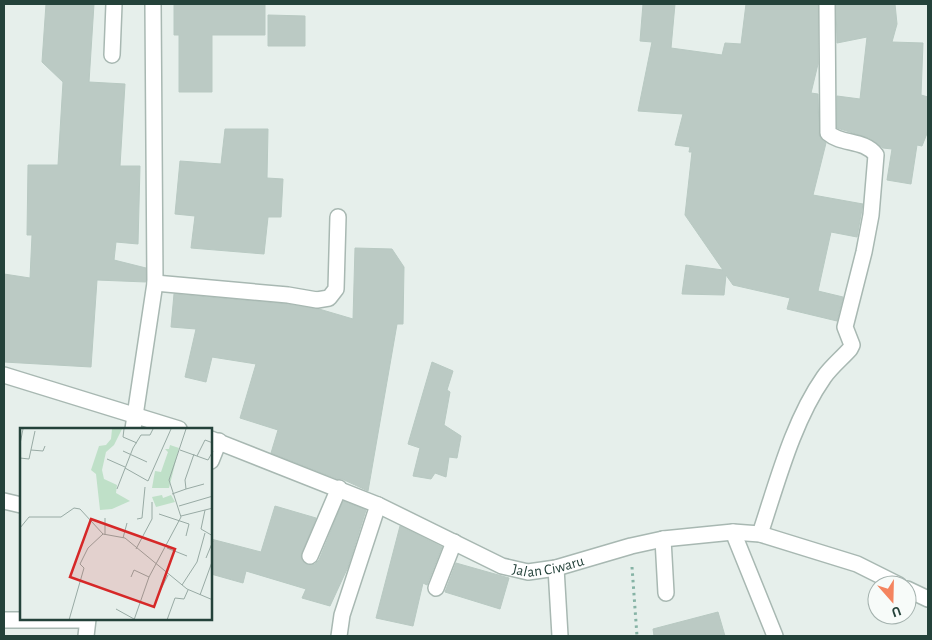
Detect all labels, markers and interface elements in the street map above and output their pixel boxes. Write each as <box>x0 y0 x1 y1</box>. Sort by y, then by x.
inset map <box>20 428 212 620</box>
street label: Jalan Ciwaru <box>511 553 586 580</box>
north arrow <box>867 575 917 625</box>
text: U <box>889 603 903 619</box>

